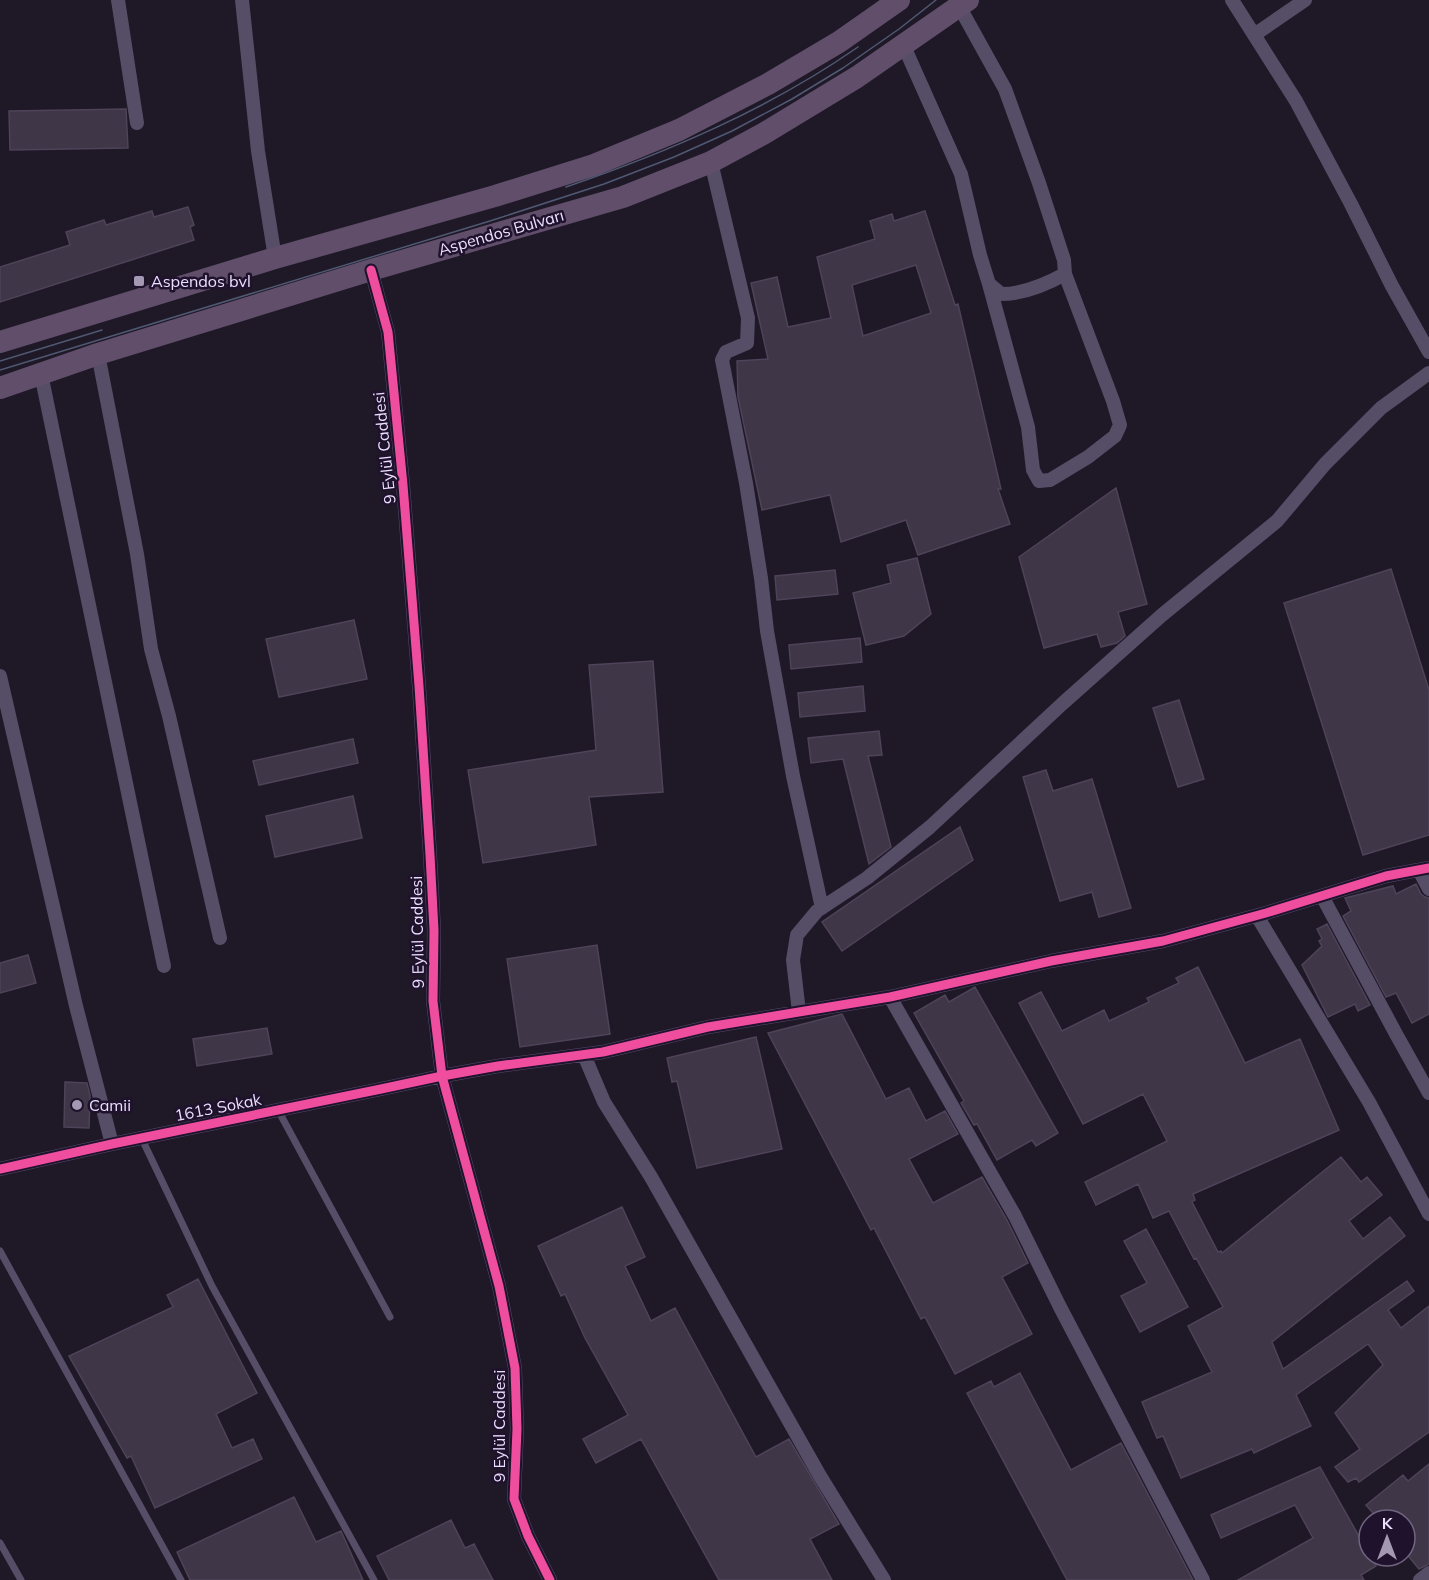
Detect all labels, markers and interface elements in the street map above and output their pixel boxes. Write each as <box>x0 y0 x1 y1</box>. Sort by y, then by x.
street label: Aspendos Bulvarı <box>436 205 566 259</box>
place label: Aspendos bvl <box>151 271 251 291</box>
marker: Aspendos bvl <box>132 274 146 288</box>
street label: 9 Eylül Caddesi <box>368 391 400 505</box>
street label: 9 Eylül Caddesi <box>406 876 428 988</box>
street label: 1613 Sokak <box>173 1089 264 1125</box>
place label: Camii <box>89 1095 131 1115</box>
marker: Camii <box>70 1098 84 1112</box>
street label: 9 Eylül Caddesi <box>489 1370 509 1482</box>
north arrow <box>1357 1508 1417 1568</box>
text: K <box>1382 1513 1394 1533</box>

